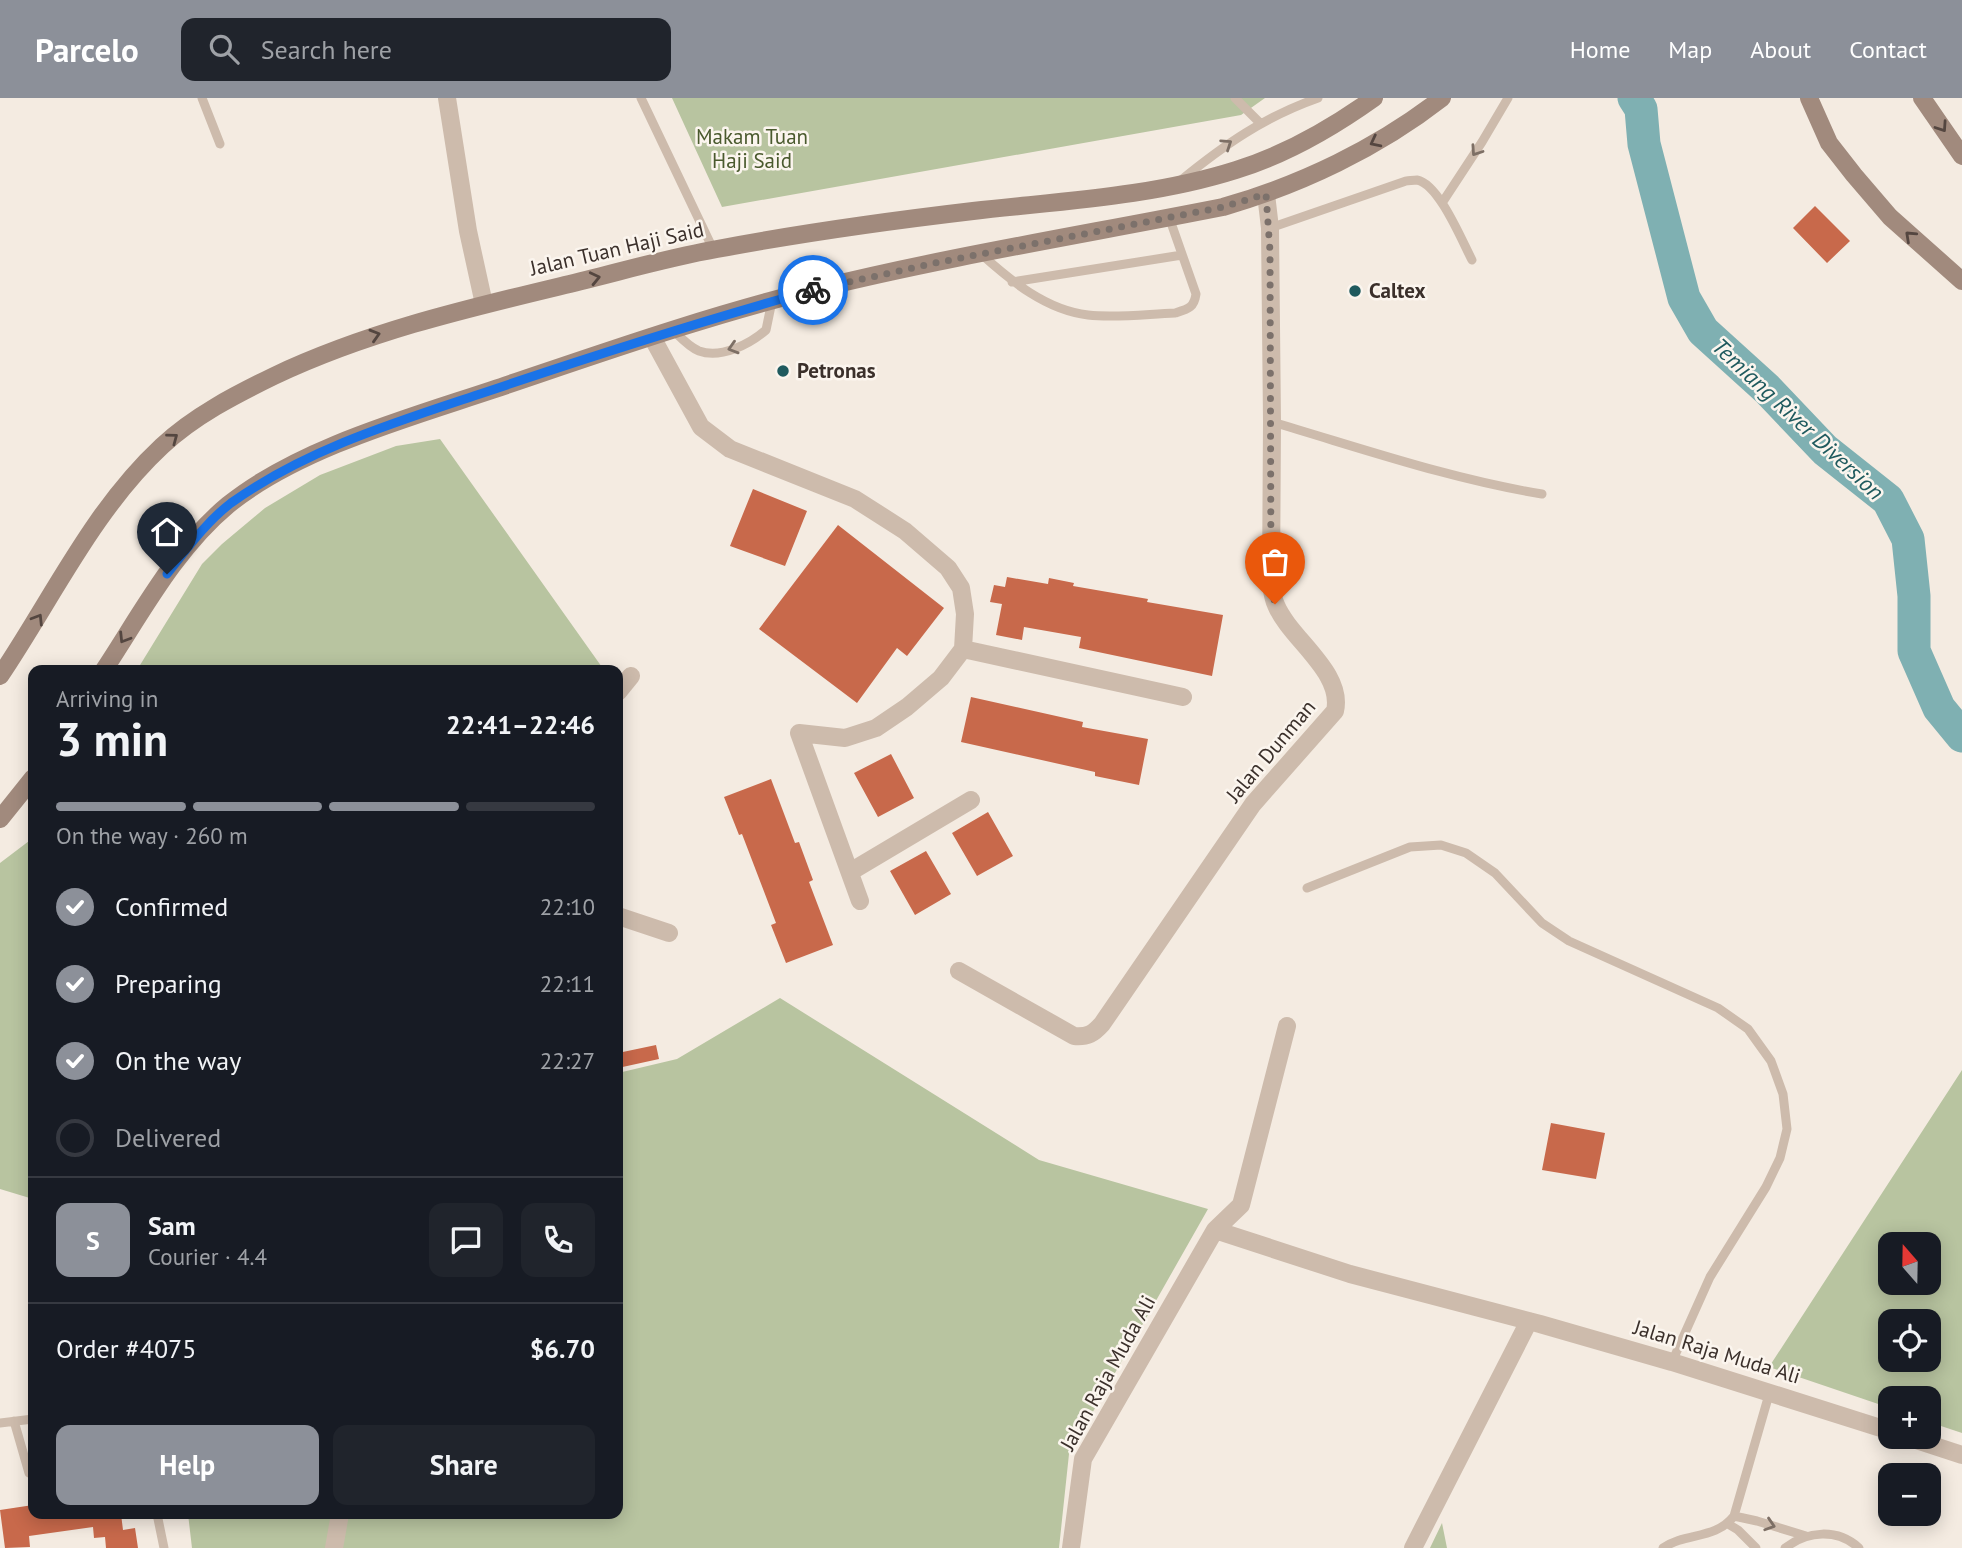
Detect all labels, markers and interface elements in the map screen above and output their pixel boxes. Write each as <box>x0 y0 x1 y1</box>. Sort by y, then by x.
search box <box>181 18 671 81</box>
text: Parcelo <box>35 28 139 71</box>
icon: search <box>205 30 243 68</box>
text: Search here <box>261 33 392 66</box>
text: Home <box>1570 34 1630 65</box>
text: Map <box>1668 34 1712 65</box>
text: About <box>1750 34 1811 65</box>
text: Contact <box>1849 34 1927 65</box>
one-way arrow <box>1934 119 1946 132</box>
park label: Makam Tuan Haji Said <box>696 123 808 174</box>
one-way arrow <box>1370 134 1382 147</box>
one-way arrow <box>1219 140 1232 152</box>
one-way arrow <box>1471 144 1484 157</box>
street label: Jalan Tuan Haji Said <box>526 215 706 282</box>
one-way arrow <box>1905 232 1918 245</box>
courier <box>778 255 848 325</box>
icon: bike <box>794 271 832 309</box>
one-way arrow <box>589 272 601 287</box>
place label: Caltex <box>1369 277 1426 304</box>
marker: Caltex <box>1347 283 1363 299</box>
one-way arrow <box>368 329 380 344</box>
water label: Temiang River Diversion <box>1706 331 1890 506</box>
one-way arrow <box>727 340 739 355</box>
place label: Petronas <box>797 357 876 384</box>
marker: Petronas <box>775 363 791 379</box>
one-way arrow <box>165 433 178 446</box>
pin <box>137 502 197 574</box>
icon: home <box>148 513 186 551</box>
pin <box>1245 532 1305 604</box>
icon: bag <box>1256 543 1294 581</box>
one-way arrow <box>29 613 42 626</box>
one-way arrow <box>120 631 133 644</box>
text: Arriving in <box>56 684 158 713</box>
street label: Jalan Dunman <box>1219 694 1321 808</box>
text: 22:41–22:46 <box>446 708 595 741</box>
text: 3 min <box>56 709 168 769</box>
text: On the way · 260 m <box>56 821 248 850</box>
icon: check <box>56 888 94 926</box>
text: Confirmed <box>115 890 228 923</box>
text: 22:10 <box>540 892 595 921</box>
icon: check <box>56 965 94 1003</box>
text: Preparing <box>115 967 222 1000</box>
text: 22:11 <box>540 969 595 998</box>
icon: check <box>56 1042 94 1080</box>
text: On the way <box>115 1044 241 1077</box>
text: 22:27 <box>540 1046 595 1075</box>
text: Delivered <box>115 1121 221 1154</box>
button: chat <box>429 1203 503 1277</box>
button: phone <box>521 1203 595 1277</box>
text: Sam <box>148 1209 196 1242</box>
text: S <box>86 1224 100 1257</box>
north arrow <box>1878 1232 1941 1295</box>
map controls <box>1878 1232 1941 1526</box>
text: Courier · 4.4 <box>148 1242 267 1271</box>
street label: Jalan Raja Muda Ali <box>1053 1291 1161 1456</box>
button: locate <box>1878 1309 1941 1372</box>
street label: Jalan Raja Muda Ali <box>1629 1313 1804 1390</box>
text: Order #4075 <box>56 1332 196 1365</box>
text: $6.70 <box>530 1332 595 1365</box>
button: + <box>1878 1386 1941 1449</box>
button: Help <box>56 1425 319 1505</box>
button: Share <box>333 1425 595 1505</box>
button: − <box>1878 1463 1941 1526</box>
one-way arrow <box>1764 1516 1776 1531</box>

